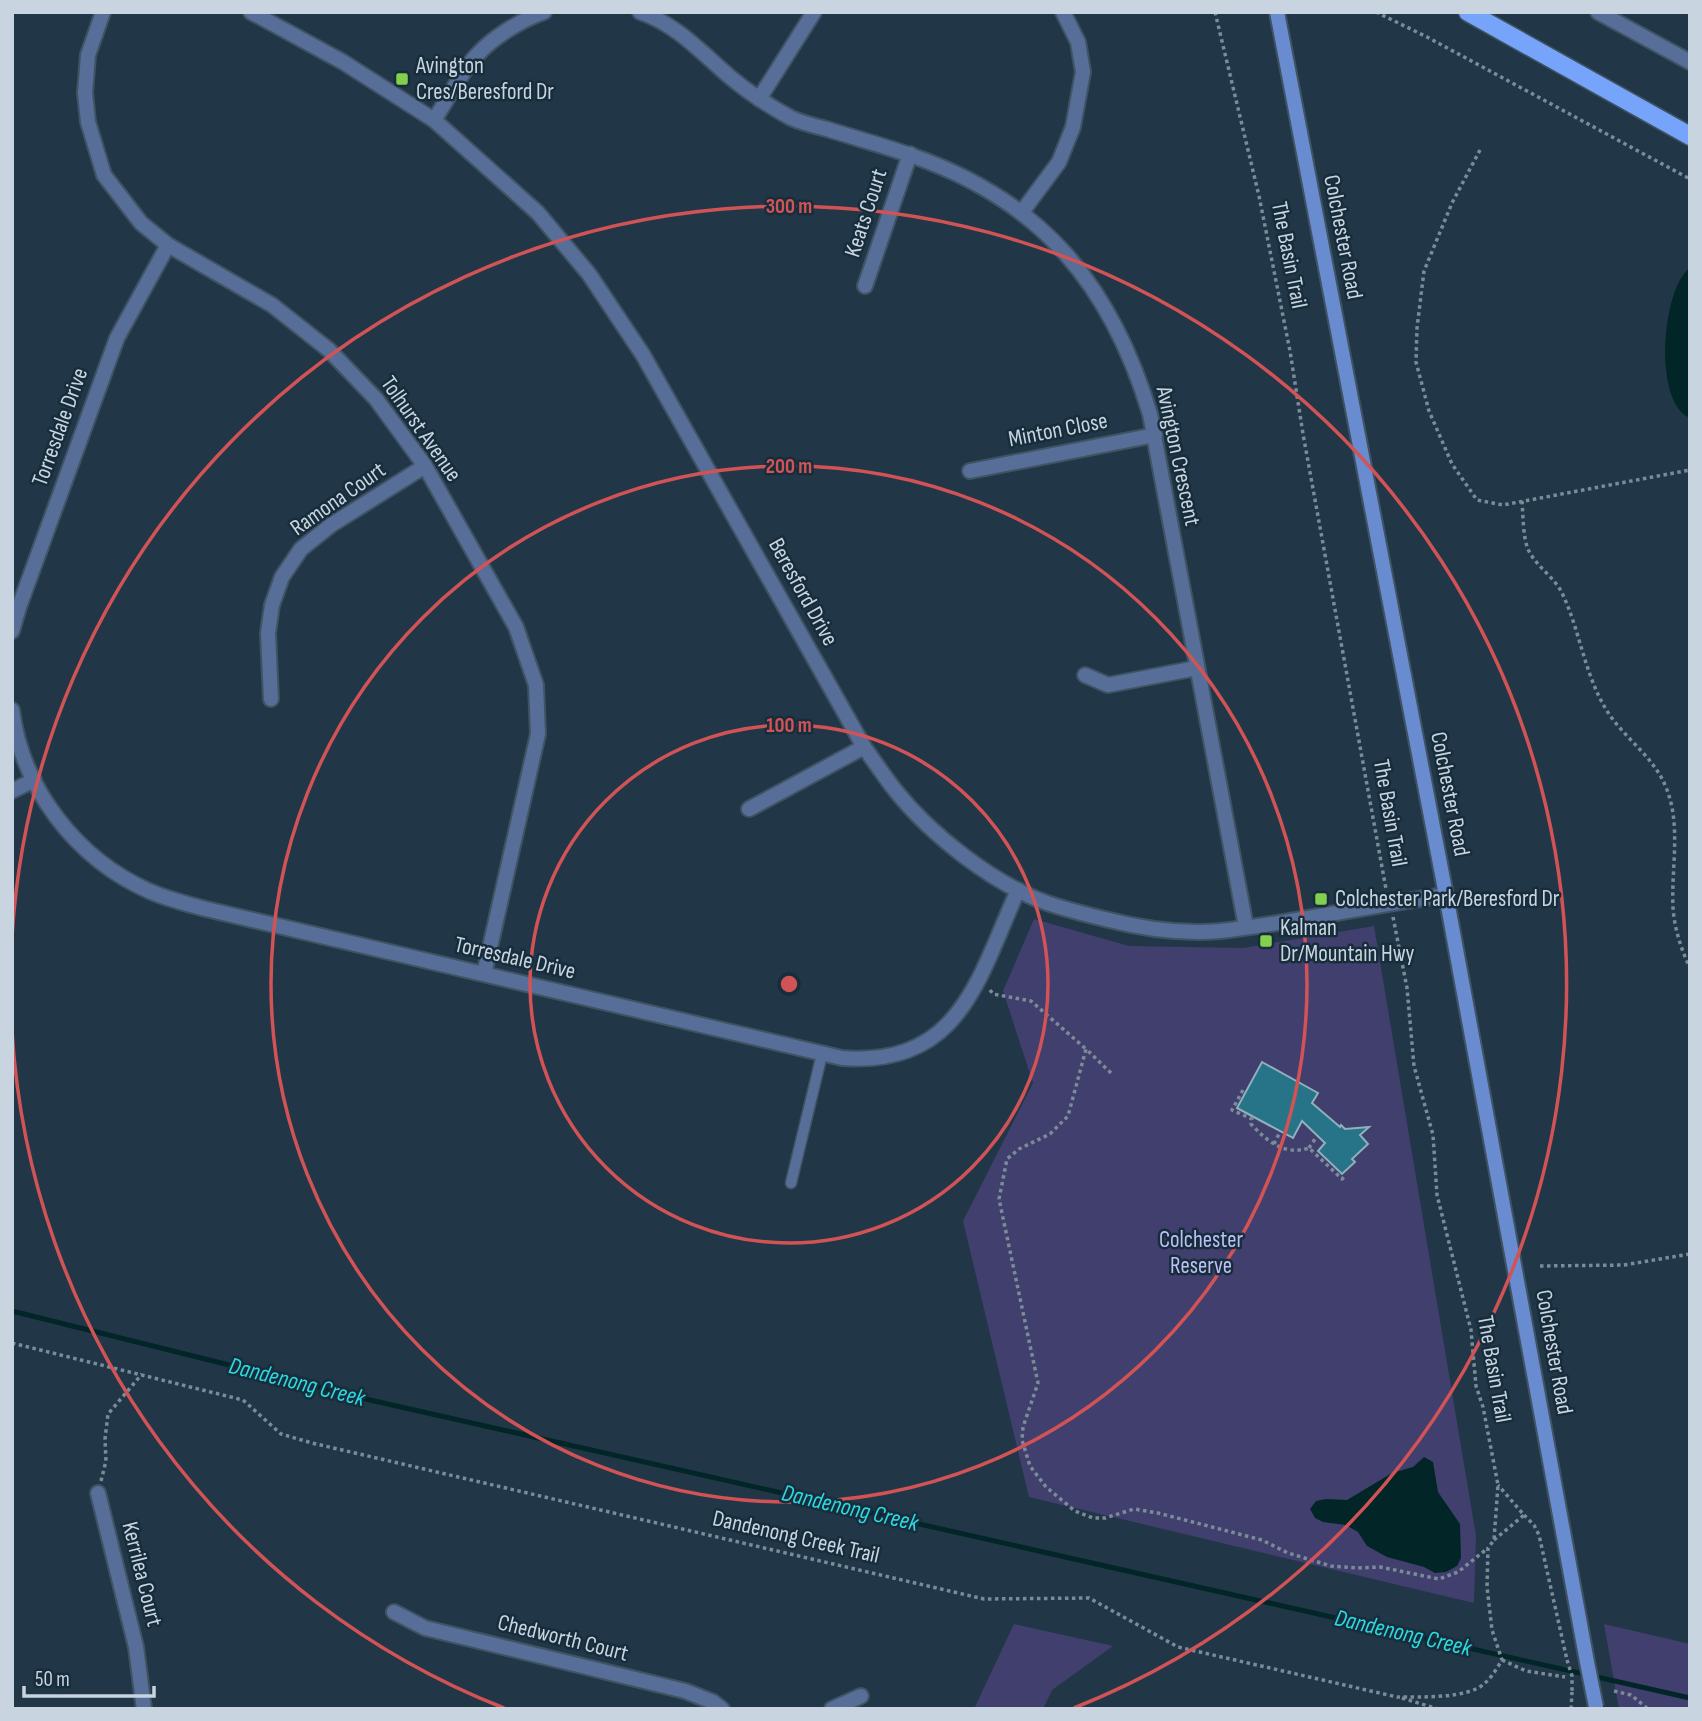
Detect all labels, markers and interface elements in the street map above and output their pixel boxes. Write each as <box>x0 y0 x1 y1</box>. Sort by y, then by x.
place label: Avington Cres/Beresford Dr <box>415 52 554 106</box>
marker: Avington Cres/Beresford Dr <box>394 71 410 87</box>
street label: Keats Court <box>839 165 893 261</box>
street label: Colchester Road <box>1317 172 1369 302</box>
text: 300 m <box>766 194 812 219</box>
street label: The Basin Trail <box>1265 199 1313 311</box>
street label: Torresdale Drive <box>26 364 94 490</box>
street label: Tolhurst Avenue <box>374 371 468 487</box>
street label: Avington Crescent <box>1149 383 1206 528</box>
street label: Minton Close <box>1006 407 1110 453</box>
text: 200 m <box>766 454 812 479</box>
street label: Ramona Court <box>285 456 391 542</box>
street label: Beresford Drive <box>762 533 844 651</box>
text: 100 m <box>766 713 812 738</box>
street label: Colchester Road <box>1424 729 1476 859</box>
street label: The Basin Trail <box>1367 757 1413 869</box>
place label: Colchester Park/Beresford Dr <box>1335 885 1560 913</box>
marker: Colchester Park/Beresford Dr <box>1313 891 1329 907</box>
place label: Kalman Dr/Mountain Hwy <box>1280 914 1415 968</box>
street label: Torresdale Drive <box>452 930 578 986</box>
marker: Kalman Dr/Mountain Hwy <box>1258 933 1274 949</box>
centre of rings <box>777 972 801 996</box>
park label: Colchester Reserve <box>1159 1226 1243 1280</box>
street label: Colchester Road <box>1529 1288 1579 1416</box>
street label: The Basin Trail <box>1471 1313 1517 1425</box>
water label: Dandenong Creek <box>226 1351 369 1413</box>
water label: Dandenong Creek <box>779 1478 922 1538</box>
street label: Dandenong Creek Trail <box>710 1504 882 1570</box>
street label: Kerrilea Court <box>115 1519 169 1629</box>
water label: Dandenong Creek <box>1332 1603 1475 1663</box>
street label: Chedworth Court <box>495 1608 631 1668</box>
scale bar <box>24 1654 154 1698</box>
text: 50 m <box>35 1667 70 1692</box>

